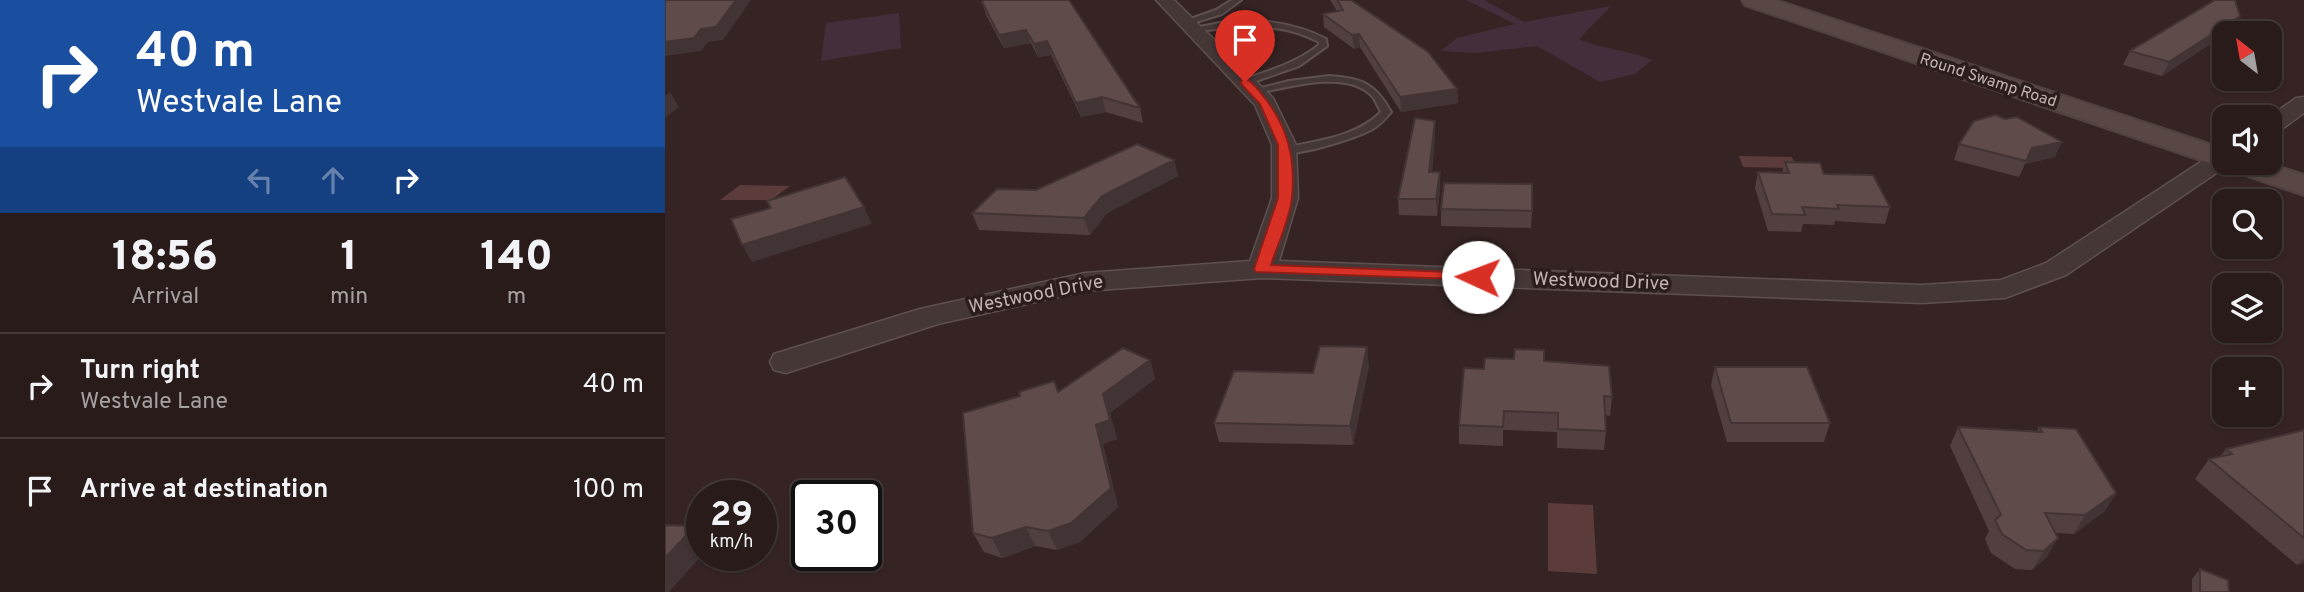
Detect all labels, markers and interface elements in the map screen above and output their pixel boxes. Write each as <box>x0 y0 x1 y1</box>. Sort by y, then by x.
pin <box>1215 10 1275 82</box>
icon: arrive <box>1226 21 1264 59</box>
north arrow <box>2212 21 2282 91</box>
map controls <box>2212 21 2282 427</box>
text: 40 m <box>136 23 255 85</box>
icon: right <box>21 28 112 119</box>
street label: Round Swamp Road <box>1917 49 2059 113</box>
text: Westvale Lane <box>136 84 342 124</box>
button: sound <box>2212 105 2282 175</box>
icon: left <box>241 161 279 199</box>
icon: ahead <box>314 161 352 199</box>
icon: right <box>387 161 425 199</box>
button: search <box>2212 189 2282 259</box>
text: 18:56 <box>112 232 218 285</box>
text: 1 <box>340 232 358 285</box>
text: 140 <box>480 232 553 285</box>
position arrow <box>1441 240 1515 314</box>
street label: Westwood Drive <box>1532 268 1670 296</box>
street label: Westwood Drive <box>967 270 1105 320</box>
button: layers <box>2212 273 2282 343</box>
text: Arrival <box>131 283 199 312</box>
text: min <box>330 283 368 312</box>
text: m <box>507 283 526 312</box>
text: Turn right <box>80 355 200 388</box>
button: + <box>2212 357 2282 427</box>
icon: right <box>21 367 59 405</box>
text: 40 m <box>583 369 644 402</box>
text: Westvale Lane <box>80 388 228 417</box>
icon: arrive <box>21 472 59 510</box>
text: Arrive at destination <box>80 474 328 507</box>
text: 100 m <box>573 474 644 507</box>
speed limit sign: 30 <box>791 480 882 571</box>
text: 29 <box>710 494 753 538</box>
text: km/h <box>710 531 753 554</box>

